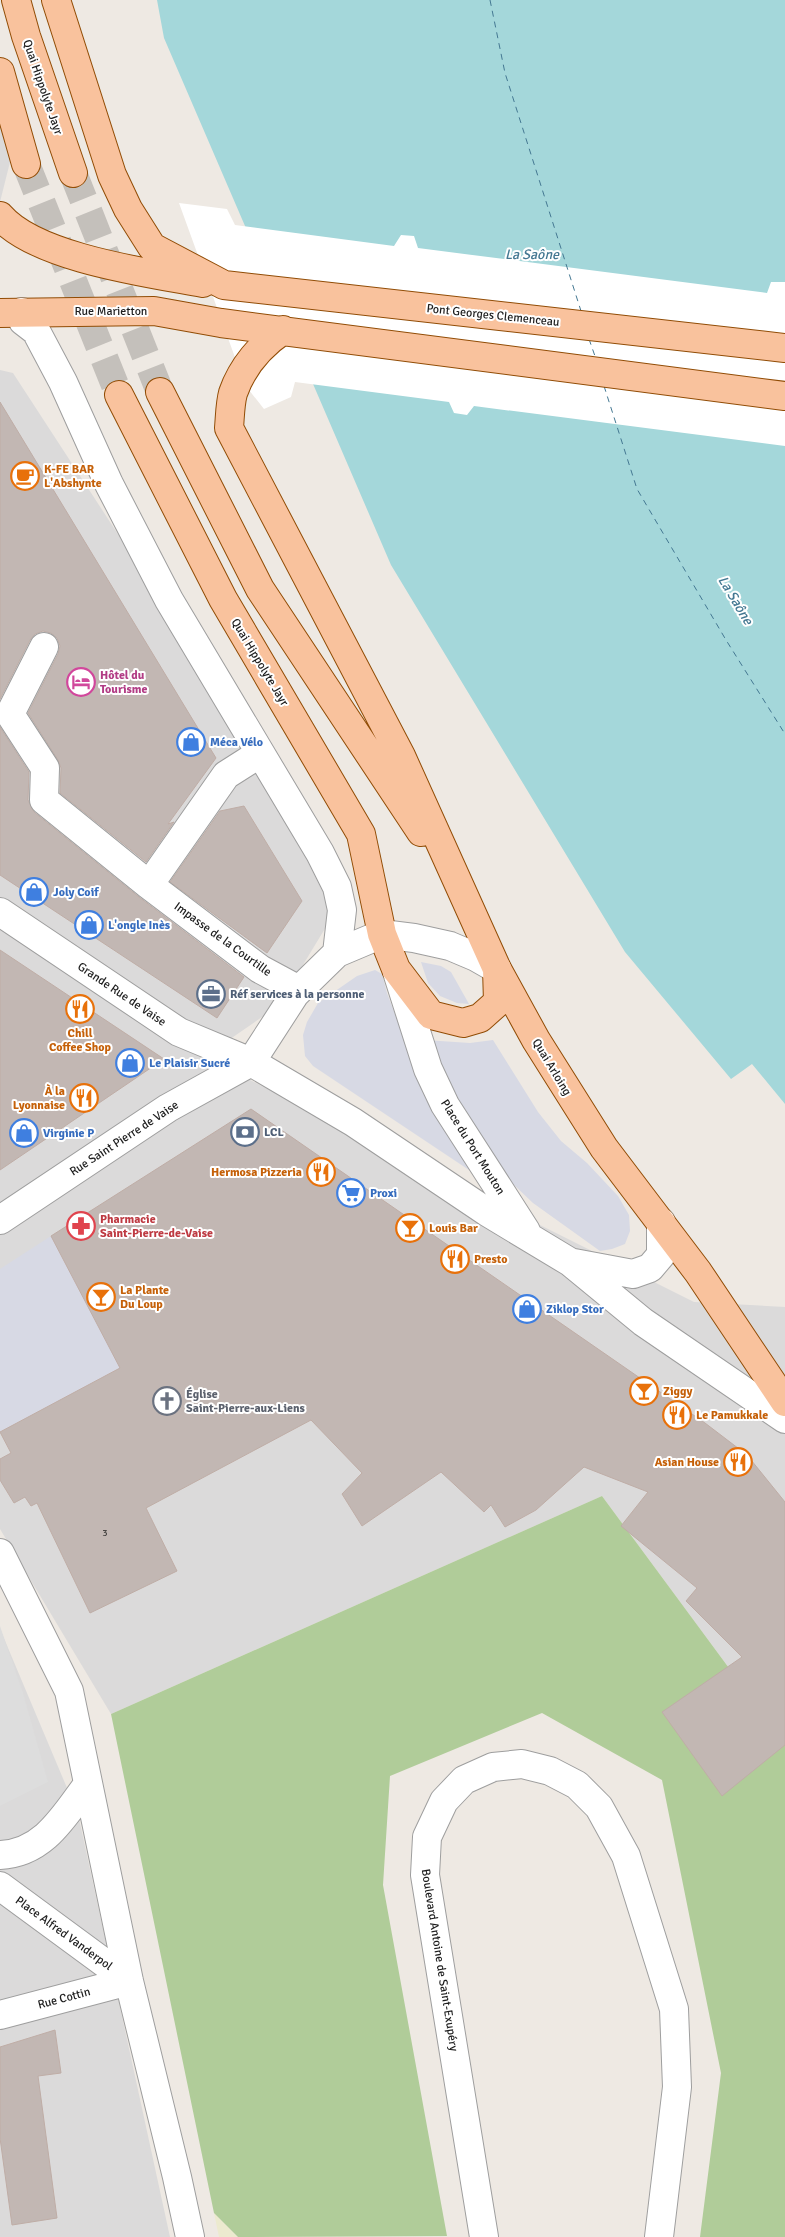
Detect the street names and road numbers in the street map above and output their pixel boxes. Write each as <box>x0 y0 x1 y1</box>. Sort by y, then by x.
street label: Quai Hippolyte Jayr <box>19 38 66 137</box>
street label: Pont Georges Clemenceau <box>426 301 560 330</box>
street label: Rue Marietton <box>75 304 147 319</box>
street label: Quai Hippolyte Jayr <box>227 616 292 709</box>
street label: Impasse de la Courtille <box>171 899 274 980</box>
street label: Grande Rue de Vaise <box>74 959 169 1030</box>
street label: Quai Arloing <box>529 1036 574 1099</box>
street label: Place du Port Mouton <box>437 1097 508 1198</box>
street label: Rue Saint Pierre de Vaise <box>67 1098 182 1179</box>
street label: Boulevard Antoine de Saint-Exupéry <box>418 1868 461 2053</box>
street label: Place Alfred Vanderpol <box>12 1893 116 1974</box>
street label: Rue Cottin <box>36 1984 92 2013</box>

